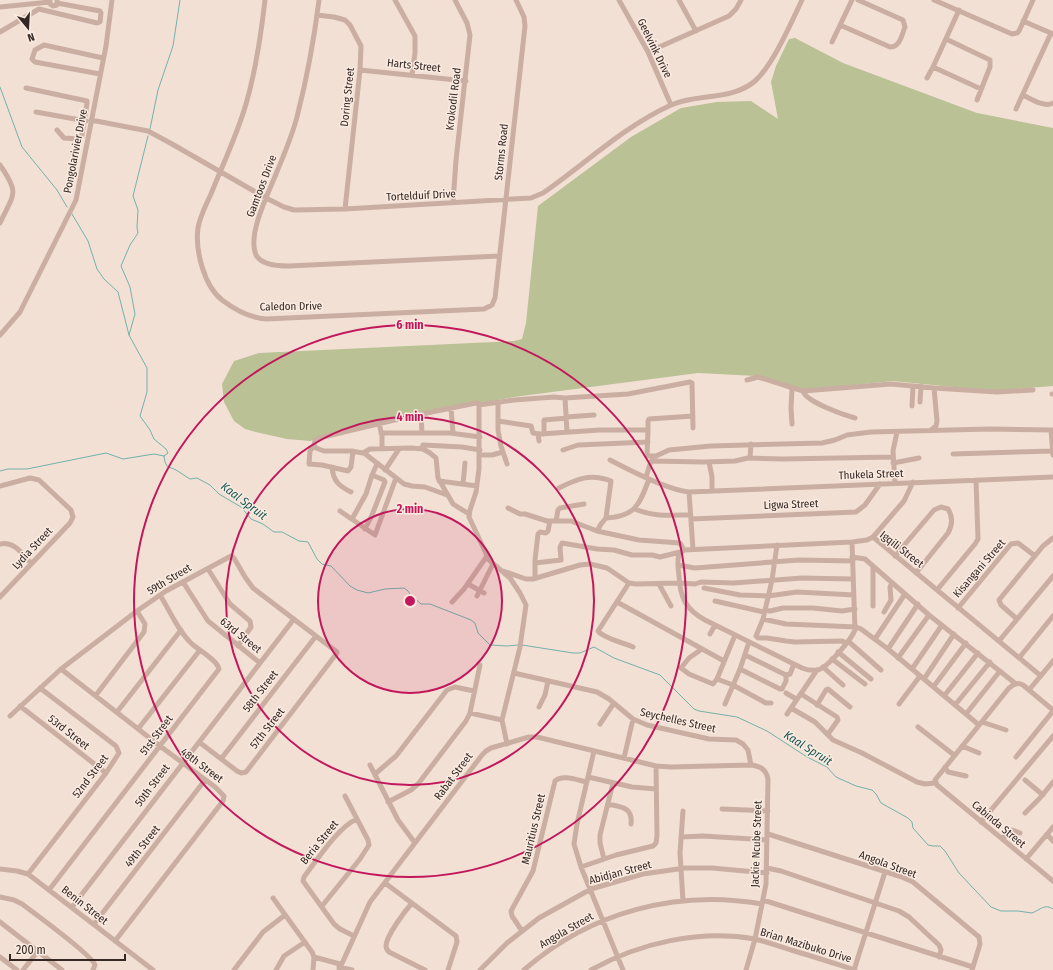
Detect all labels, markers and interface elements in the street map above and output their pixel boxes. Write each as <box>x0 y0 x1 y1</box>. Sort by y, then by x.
north arrow <box>8 8 48 48</box>
street label: Geelvink Drive <box>635 16 675 80</box>
text: N <box>26 30 36 44</box>
street label: Harts Street <box>387 56 442 75</box>
street label: Doring Street <box>338 66 357 127</box>
street label: Krokodil Road <box>443 67 464 131</box>
street label: Pongolarivier Drive <box>61 108 90 194</box>
street label: Storms Road <box>492 123 511 181</box>
street label: Gamtoos Drive <box>244 153 279 219</box>
street label: Tortelduif Drive <box>386 187 456 204</box>
street label: Caledon Drive <box>260 299 322 314</box>
text: 6 min <box>396 318 424 332</box>
text: 4 min <box>396 410 424 424</box>
street label: Thukela Street <box>838 467 904 482</box>
water label: Kaal Spruit <box>218 479 270 523</box>
street label: Ligwa Street <box>763 497 819 512</box>
text: 2 min <box>396 502 423 516</box>
street label: Lydia Street <box>10 524 55 572</box>
street label: Igqili Street <box>877 528 926 571</box>
street label: Kisangani Street <box>951 536 1008 600</box>
street label: 59th Street <box>145 561 194 598</box>
centre of rings <box>403 594 417 608</box>
street label: 63rd Street <box>217 615 264 656</box>
street label: 58th Street <box>240 667 281 715</box>
street label: 57th Street <box>247 705 288 751</box>
street label: Seychelles Street <box>639 705 717 736</box>
street label: 53rd Street <box>45 712 92 753</box>
street label: 51st Street <box>137 712 176 758</box>
water label: Kaal Spruit <box>781 728 835 768</box>
street label: 48th Street <box>178 745 226 786</box>
street label: Rabat Street <box>431 750 476 802</box>
street label: 52nd Street <box>70 752 111 801</box>
street label: 50th Street <box>132 761 173 809</box>
street label: Mauritius Street <box>519 792 548 866</box>
street label: Cabinda Street <box>969 798 1029 851</box>
street label: Jackie Ncube Street <box>748 800 765 888</box>
street label: Beria Street <box>298 817 341 867</box>
street label: 49th Street <box>122 822 163 870</box>
street label: Angola Street <box>857 848 919 881</box>
street label: Abidjan Street <box>588 858 653 887</box>
street label: Benin Street <box>59 883 111 928</box>
street label: Angola Street <box>537 910 596 951</box>
street label: Brian Mazibuko Drive <box>759 925 853 966</box>
scale bar <box>10 936 125 962</box>
text: 200 m <box>16 943 46 957</box>

